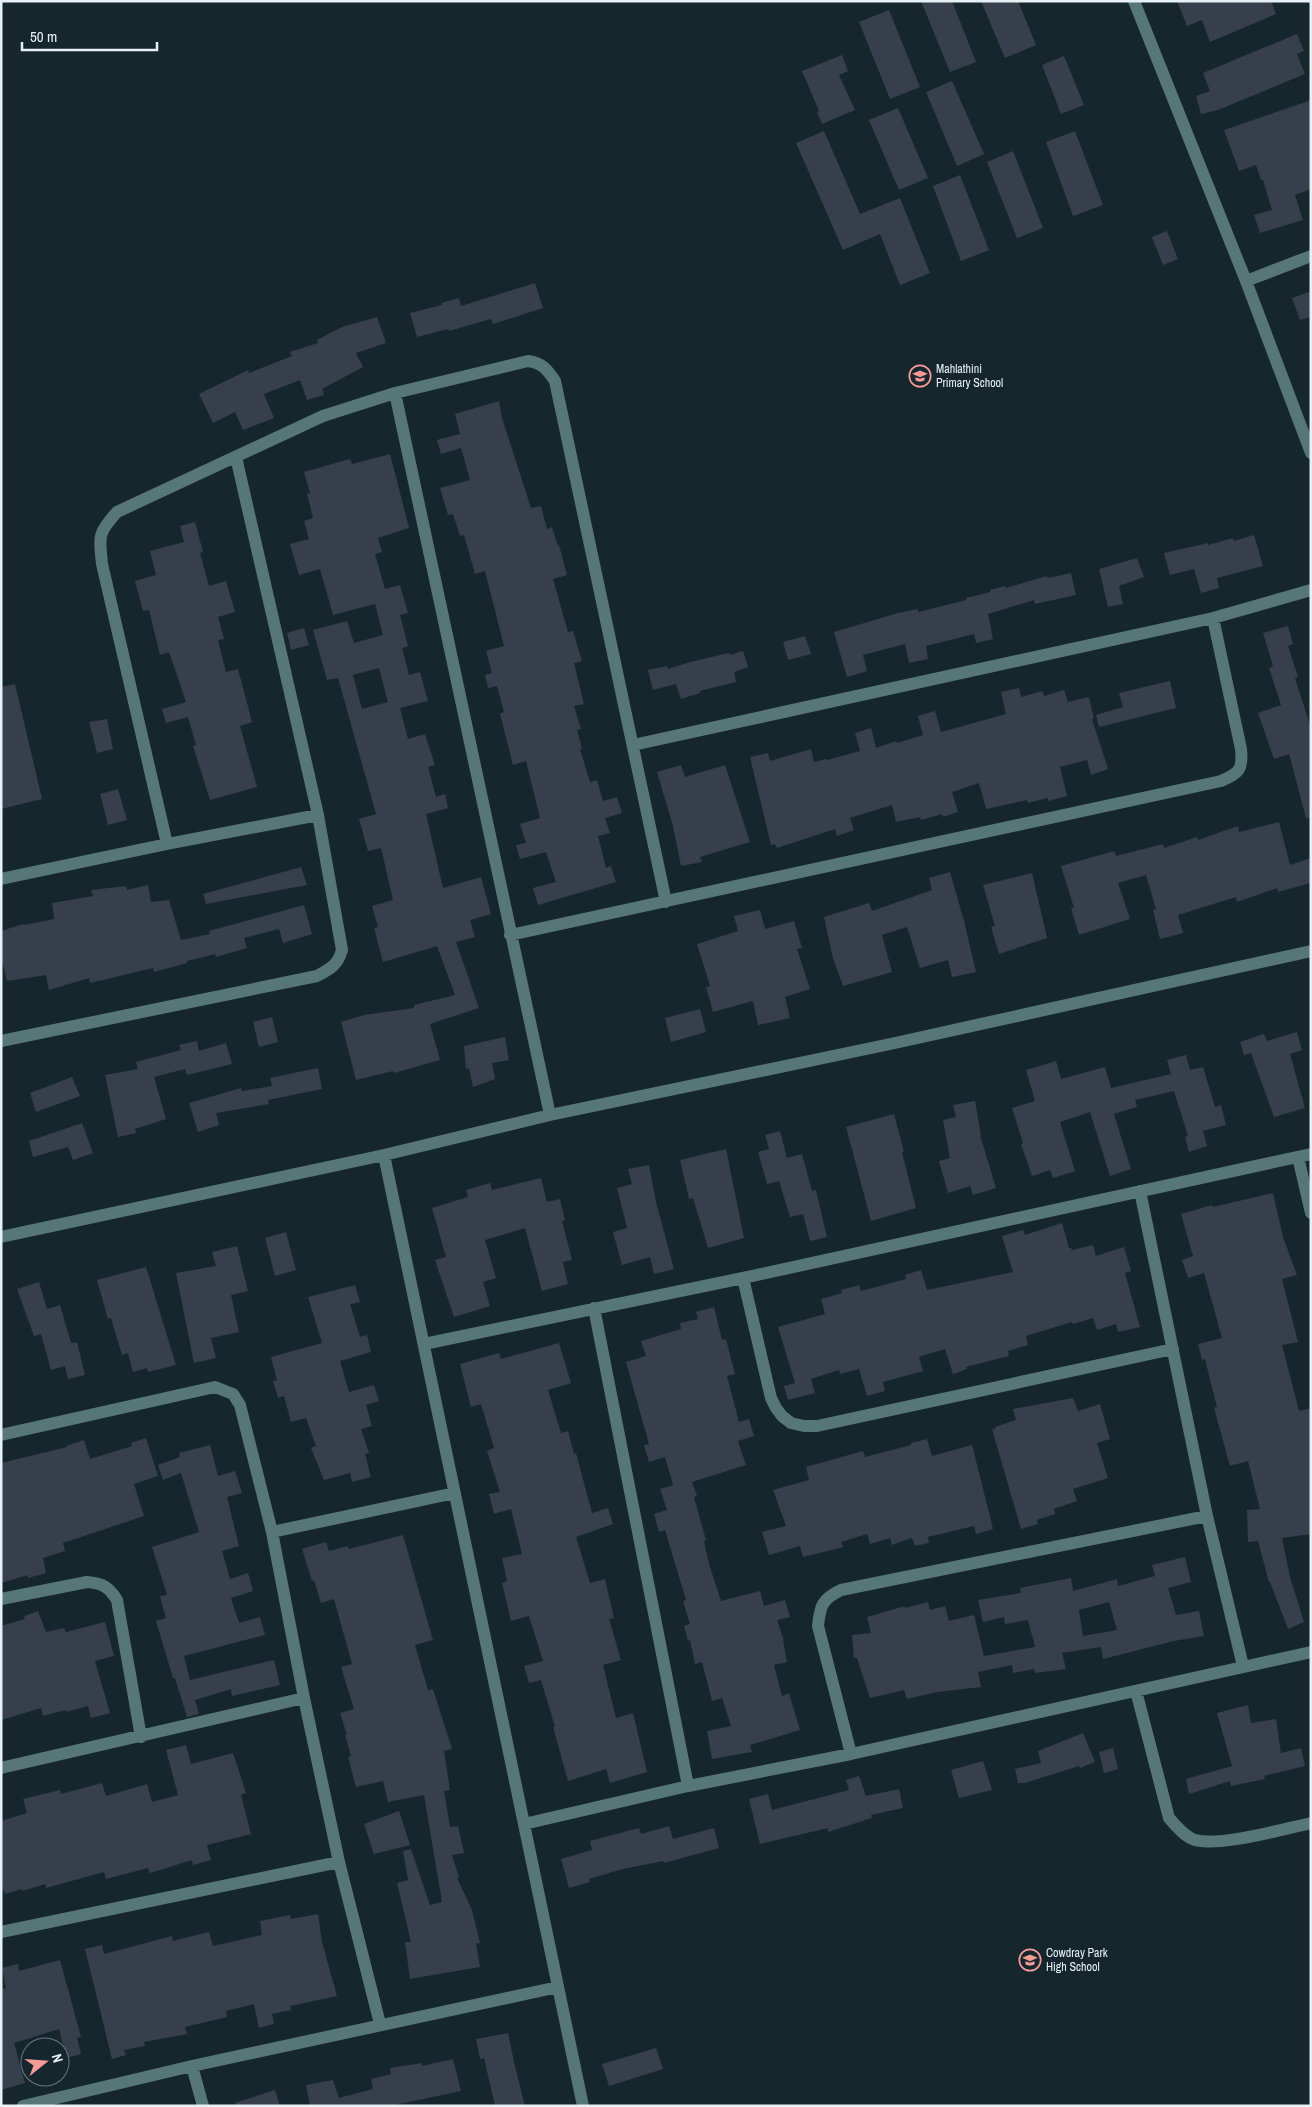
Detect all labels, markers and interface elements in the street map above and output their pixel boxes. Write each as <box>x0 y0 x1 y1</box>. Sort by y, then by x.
scale bar <box>22 20 158 52</box>
text: 50 m <box>30 26 57 47</box>
place label: Mahlathini Primary School <box>936 361 1003 391</box>
school or university icon: Mahlathini Primary School <box>908 364 932 388</box>
place label: Cowdray Park High School <box>1046 1945 1108 1975</box>
school or university icon: Cowdray Park High School <box>1018 1948 1042 1972</box>
north arrow <box>20 2037 70 2087</box>
text: N <box>48 2052 67 2065</box>

